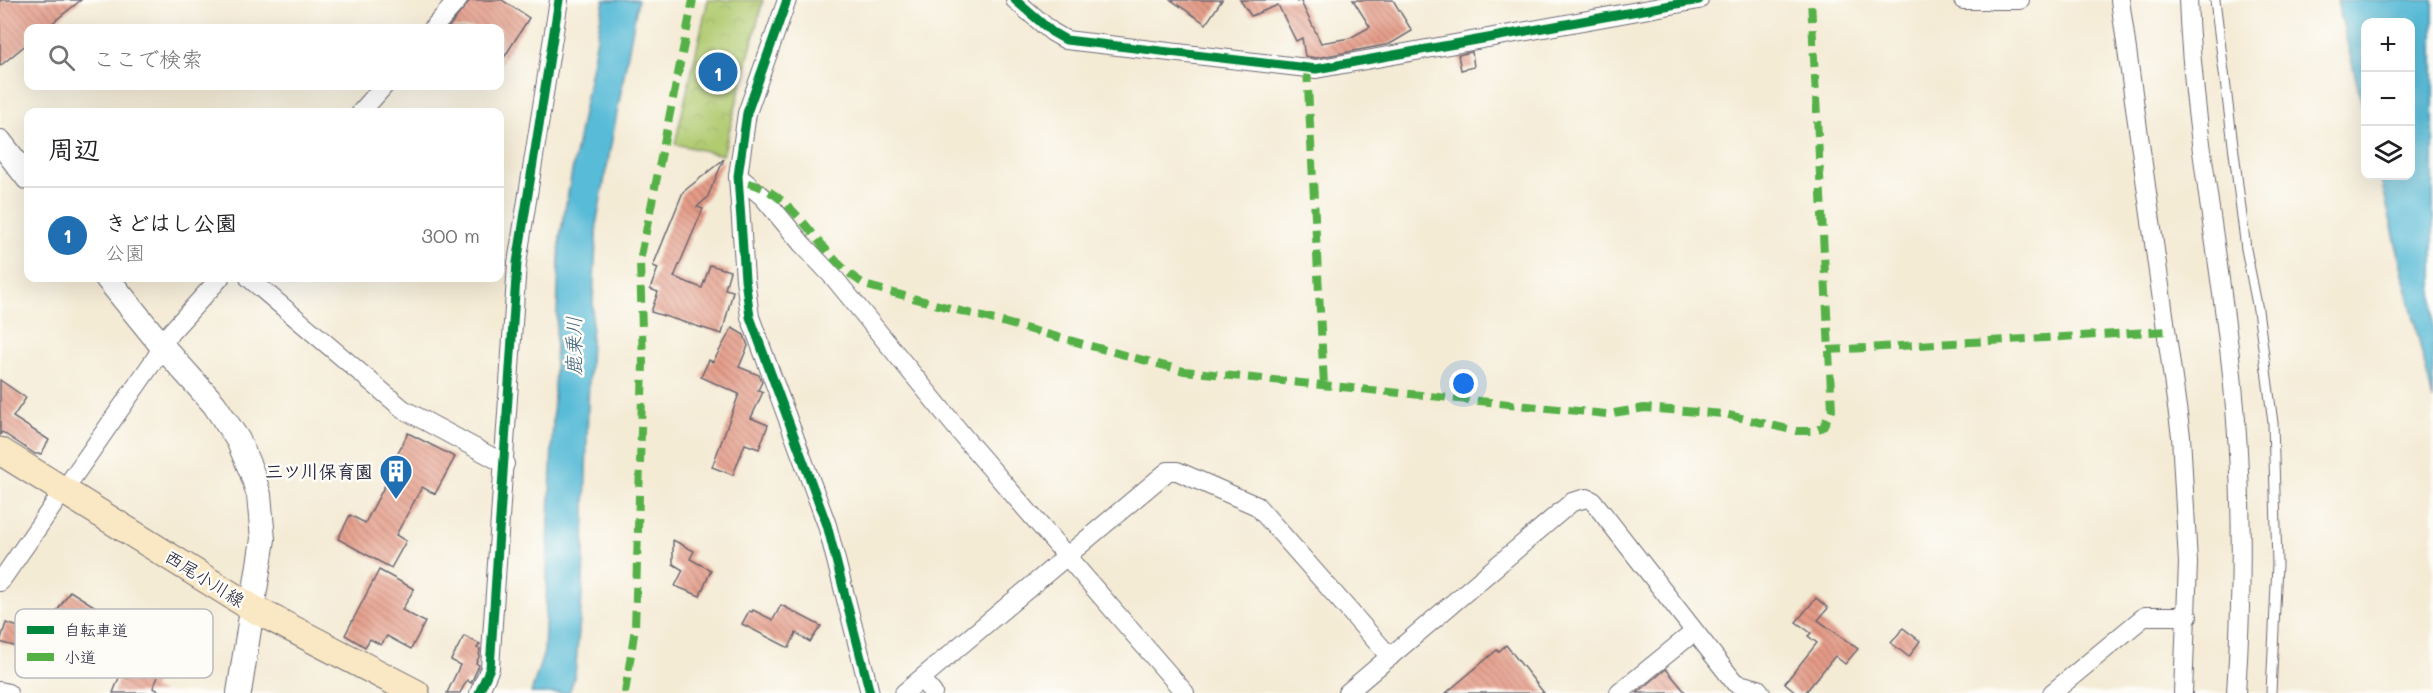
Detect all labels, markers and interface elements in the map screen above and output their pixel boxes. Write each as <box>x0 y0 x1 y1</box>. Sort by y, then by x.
map controls <box>2361 18 2415 180</box>
button: + <box>2361 18 2415 72</box>
search box <box>24 24 504 90</box>
icon: search <box>45 41 78 74</box>
text: ここで検索 <box>93 44 203 73</box>
pin: 1 <box>698 50 738 94</box>
button: − <box>2361 72 2415 126</box>
button: layers <box>2361 126 2415 180</box>
text: 周辺 <box>48 132 100 166</box>
text: きどはし公園 <box>105 208 237 237</box>
text: 1 <box>63 222 72 248</box>
text: 300 m <box>421 222 480 248</box>
text: 公園 <box>105 239 145 265</box>
water label: 鹿乗川 <box>560 316 586 376</box>
your location <box>1449 369 1478 398</box>
building icon: 三ツ川保育園 <box>378 453 414 500</box>
place label: 三ツ川保育園 <box>265 459 373 483</box>
street label: 西尾小川線 <box>160 544 250 612</box>
legend <box>15 609 213 678</box>
text: 自転車道 <box>64 619 128 640</box>
text: 小道 <box>64 646 96 667</box>

